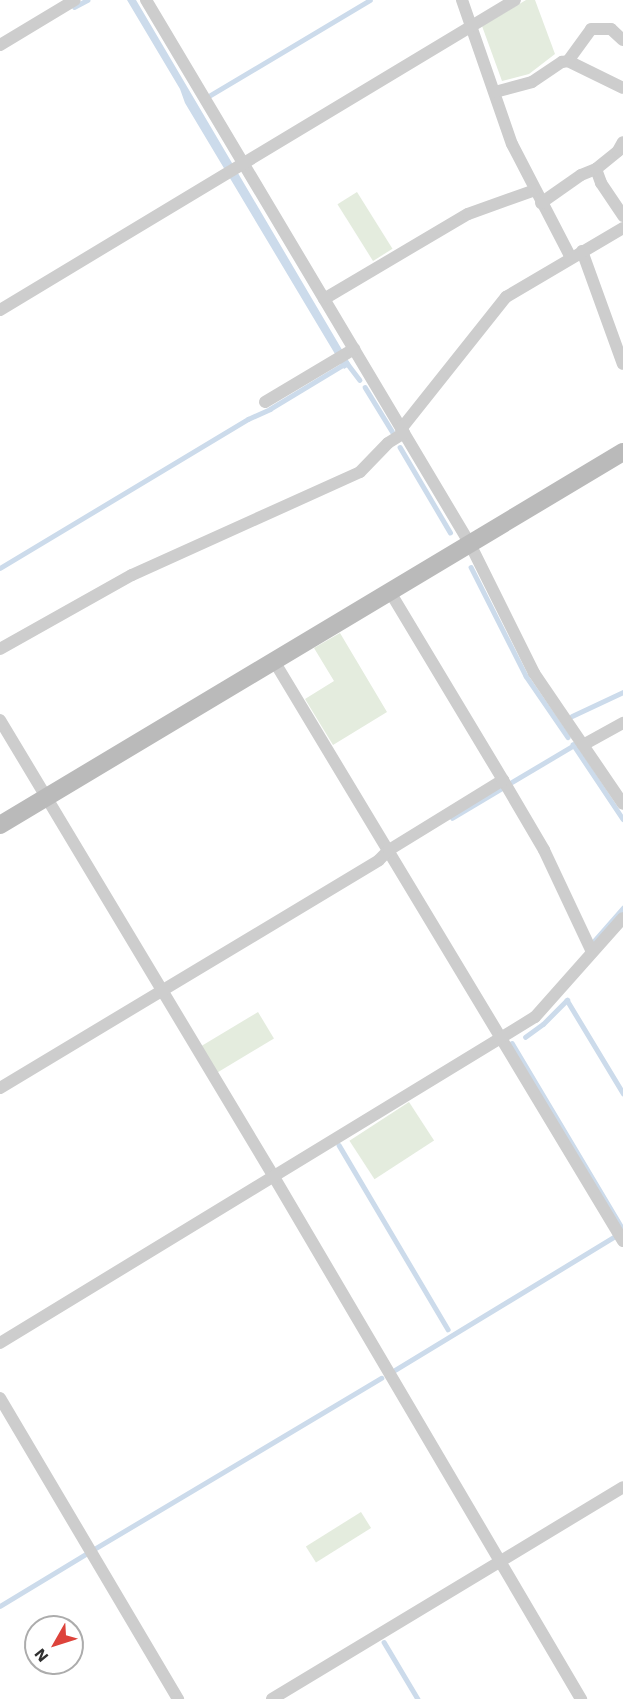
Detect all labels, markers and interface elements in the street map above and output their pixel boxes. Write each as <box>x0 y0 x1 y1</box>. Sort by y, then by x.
north arrow <box>24 1615 84 1675</box>
text: N <box>30 1645 52 1666</box>

